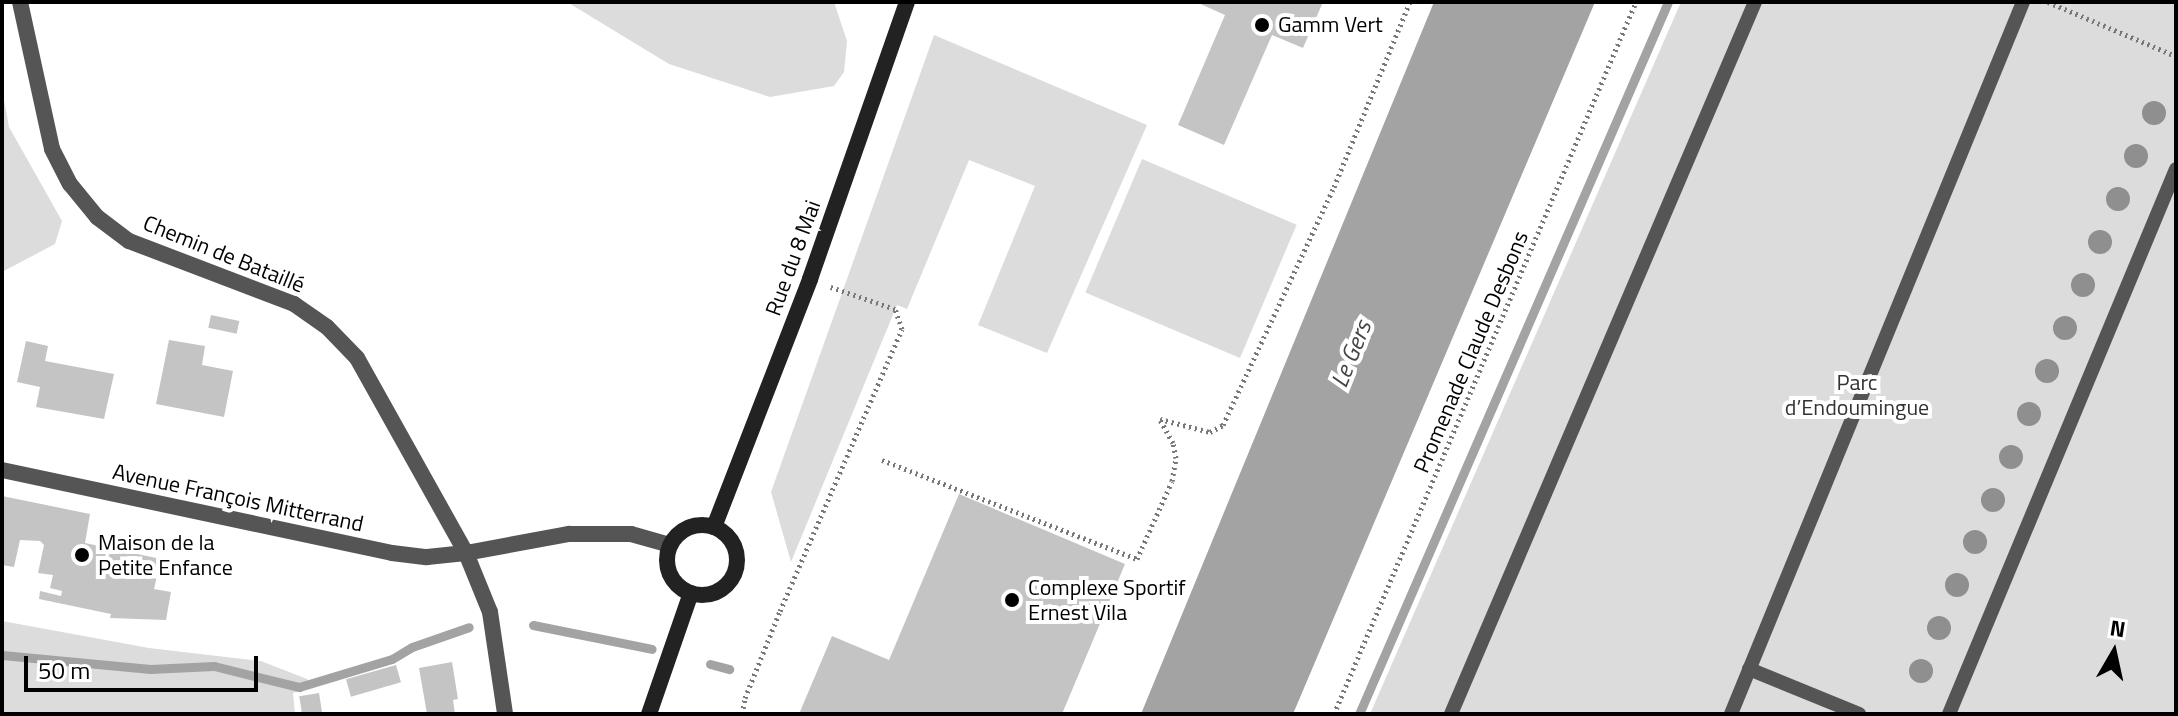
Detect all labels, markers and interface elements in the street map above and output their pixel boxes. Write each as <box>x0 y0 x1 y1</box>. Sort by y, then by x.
place label: Gamm Vert <box>1278 12 1383 38</box>
marker: Gamm Vert <box>1253 16 1271 34</box>
street label: Rue du 8 Mai <box>760 197 826 319</box>
street label: Chemin de Bataillé <box>139 210 309 298</box>
street label: Promenade Claude Desbons <box>1408 227 1534 477</box>
water label: Le Gers <box>1325 317 1377 391</box>
park label: Parc d’Endoumingue <box>1785 369 1929 420</box>
street label: Avenue François Mitterrand <box>110 459 366 537</box>
place label: Maison de la Petite Enfance <box>98 529 233 580</box>
marker: Maison de la Petite Enfance <box>73 546 91 564</box>
place label: Complexe Sportif Ernest Vila <box>1028 574 1186 626</box>
marker: Complexe Sportif Ernest Vila <box>1003 591 1021 609</box>
text: N <box>2108 610 2128 646</box>
north arrow <box>2074 612 2154 692</box>
scale bar <box>28 640 262 690</box>
text: 50 m <box>38 652 90 688</box>

